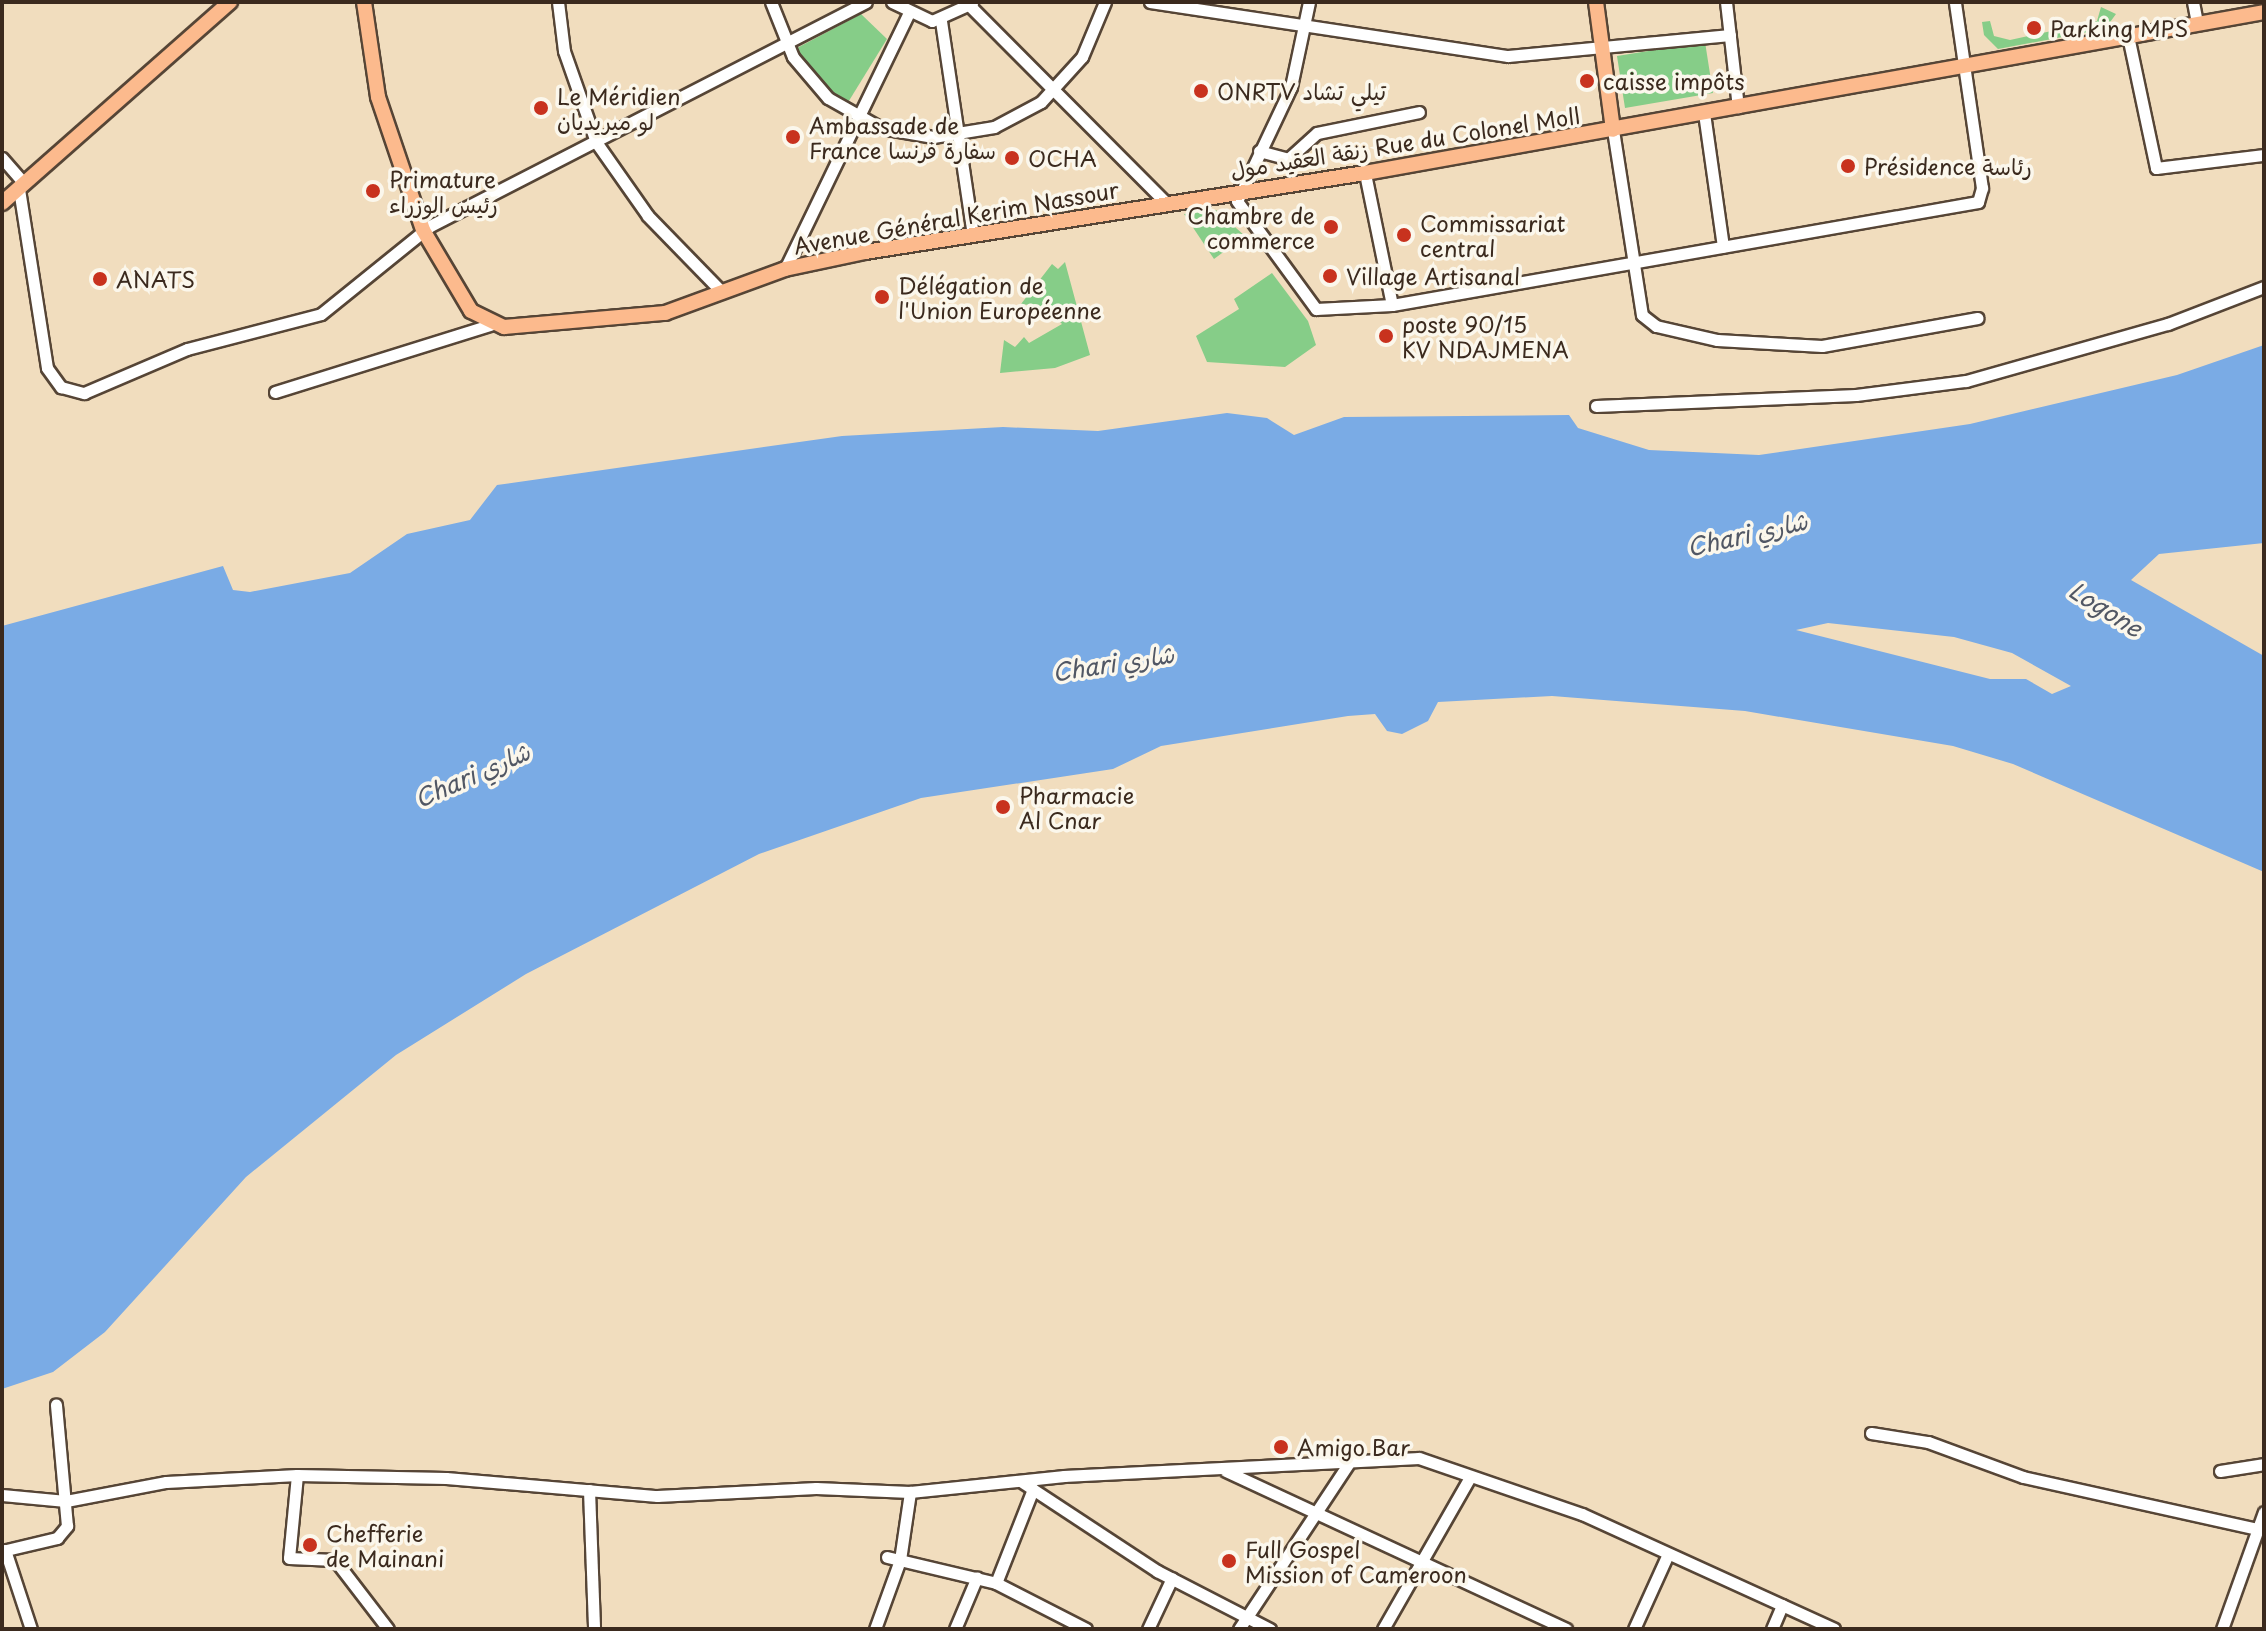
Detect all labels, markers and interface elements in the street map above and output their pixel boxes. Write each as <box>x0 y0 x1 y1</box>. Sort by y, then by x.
place label: Parking MPS <box>2050 15 2188 41</box>
marker: Parking MPS <box>2025 19 2043 37</box>
place label: caisse impôts <box>1603 68 1745 94</box>
marker: caisse impôts <box>1578 72 1596 90</box>
place label: ONRTV تيلي تشاد <box>1217 78 1387 104</box>
place label: Le Méridien لو ميريديان <box>557 82 680 134</box>
marker: ONRTV تيلي تشاد <box>1192 82 1210 100</box>
marker: Le Méridien لو ميريديان <box>532 99 550 117</box>
street label: زنقة العقيد مول Rue du Colonel Moll <box>1226 101 1584 183</box>
place label: Ambassade de France سفارة فرنسا <box>809 111 996 162</box>
marker: Ambassade de France سفارة فرنسا <box>784 128 802 146</box>
place label: OCHA <box>1028 145 1097 171</box>
marker: OCHA <box>1003 149 1021 167</box>
place label: Présidence رئاسة <box>1864 153 2032 179</box>
marker: Présidence رئاسة <box>1839 157 1857 175</box>
place label: Primature رئيس الوزراء <box>389 165 498 216</box>
street label: Avenue Général Kerim Nassour <box>792 175 1120 259</box>
marker: Primature رئيس الوزراء <box>364 182 382 200</box>
place label: Chambre de commerce <box>1186 201 1315 252</box>
place label: Commissariat central <box>1420 209 1565 260</box>
marker: Chambre de commerce <box>1322 218 1340 236</box>
marker: Commissariat central <box>1395 226 1413 244</box>
place label: Village Artisanal <box>1346 263 1521 289</box>
place label: ANATS <box>116 266 195 292</box>
marker: Village Artisanal <box>1321 267 1339 285</box>
marker: ANATS <box>91 270 109 288</box>
place label: Délégation de l'Union Européenne <box>898 271 1102 322</box>
marker: Délégation de l'Union Européenne <box>873 288 891 306</box>
place label: poste 90/15 KV NDAJMENA <box>1402 310 1571 362</box>
marker: poste 90/15 KV NDAJMENA <box>1377 327 1395 345</box>
water label: Chari شاري <box>1683 506 1811 562</box>
water label: Logone <box>2064 575 2148 643</box>
water label: Chari شاري <box>1049 639 1177 687</box>
water label: Chari شاري <box>409 737 535 813</box>
place label: Pharmacie Al Cnar <box>1019 781 1134 832</box>
marker: Pharmacie Al Cnar <box>994 798 1012 816</box>
place label: Amigo Bar <box>1297 1434 1411 1460</box>
marker: Amigo Bar <box>1272 1438 1290 1456</box>
place label: Chefferie de Mainani <box>326 1519 445 1570</box>
place label: Full Gospel Mission of Cameroon <box>1245 1535 1466 1586</box>
marker: Chefferie de Mainani <box>301 1536 319 1554</box>
marker: Full Gospel Mission of Cameroon <box>1220 1552 1238 1570</box>

